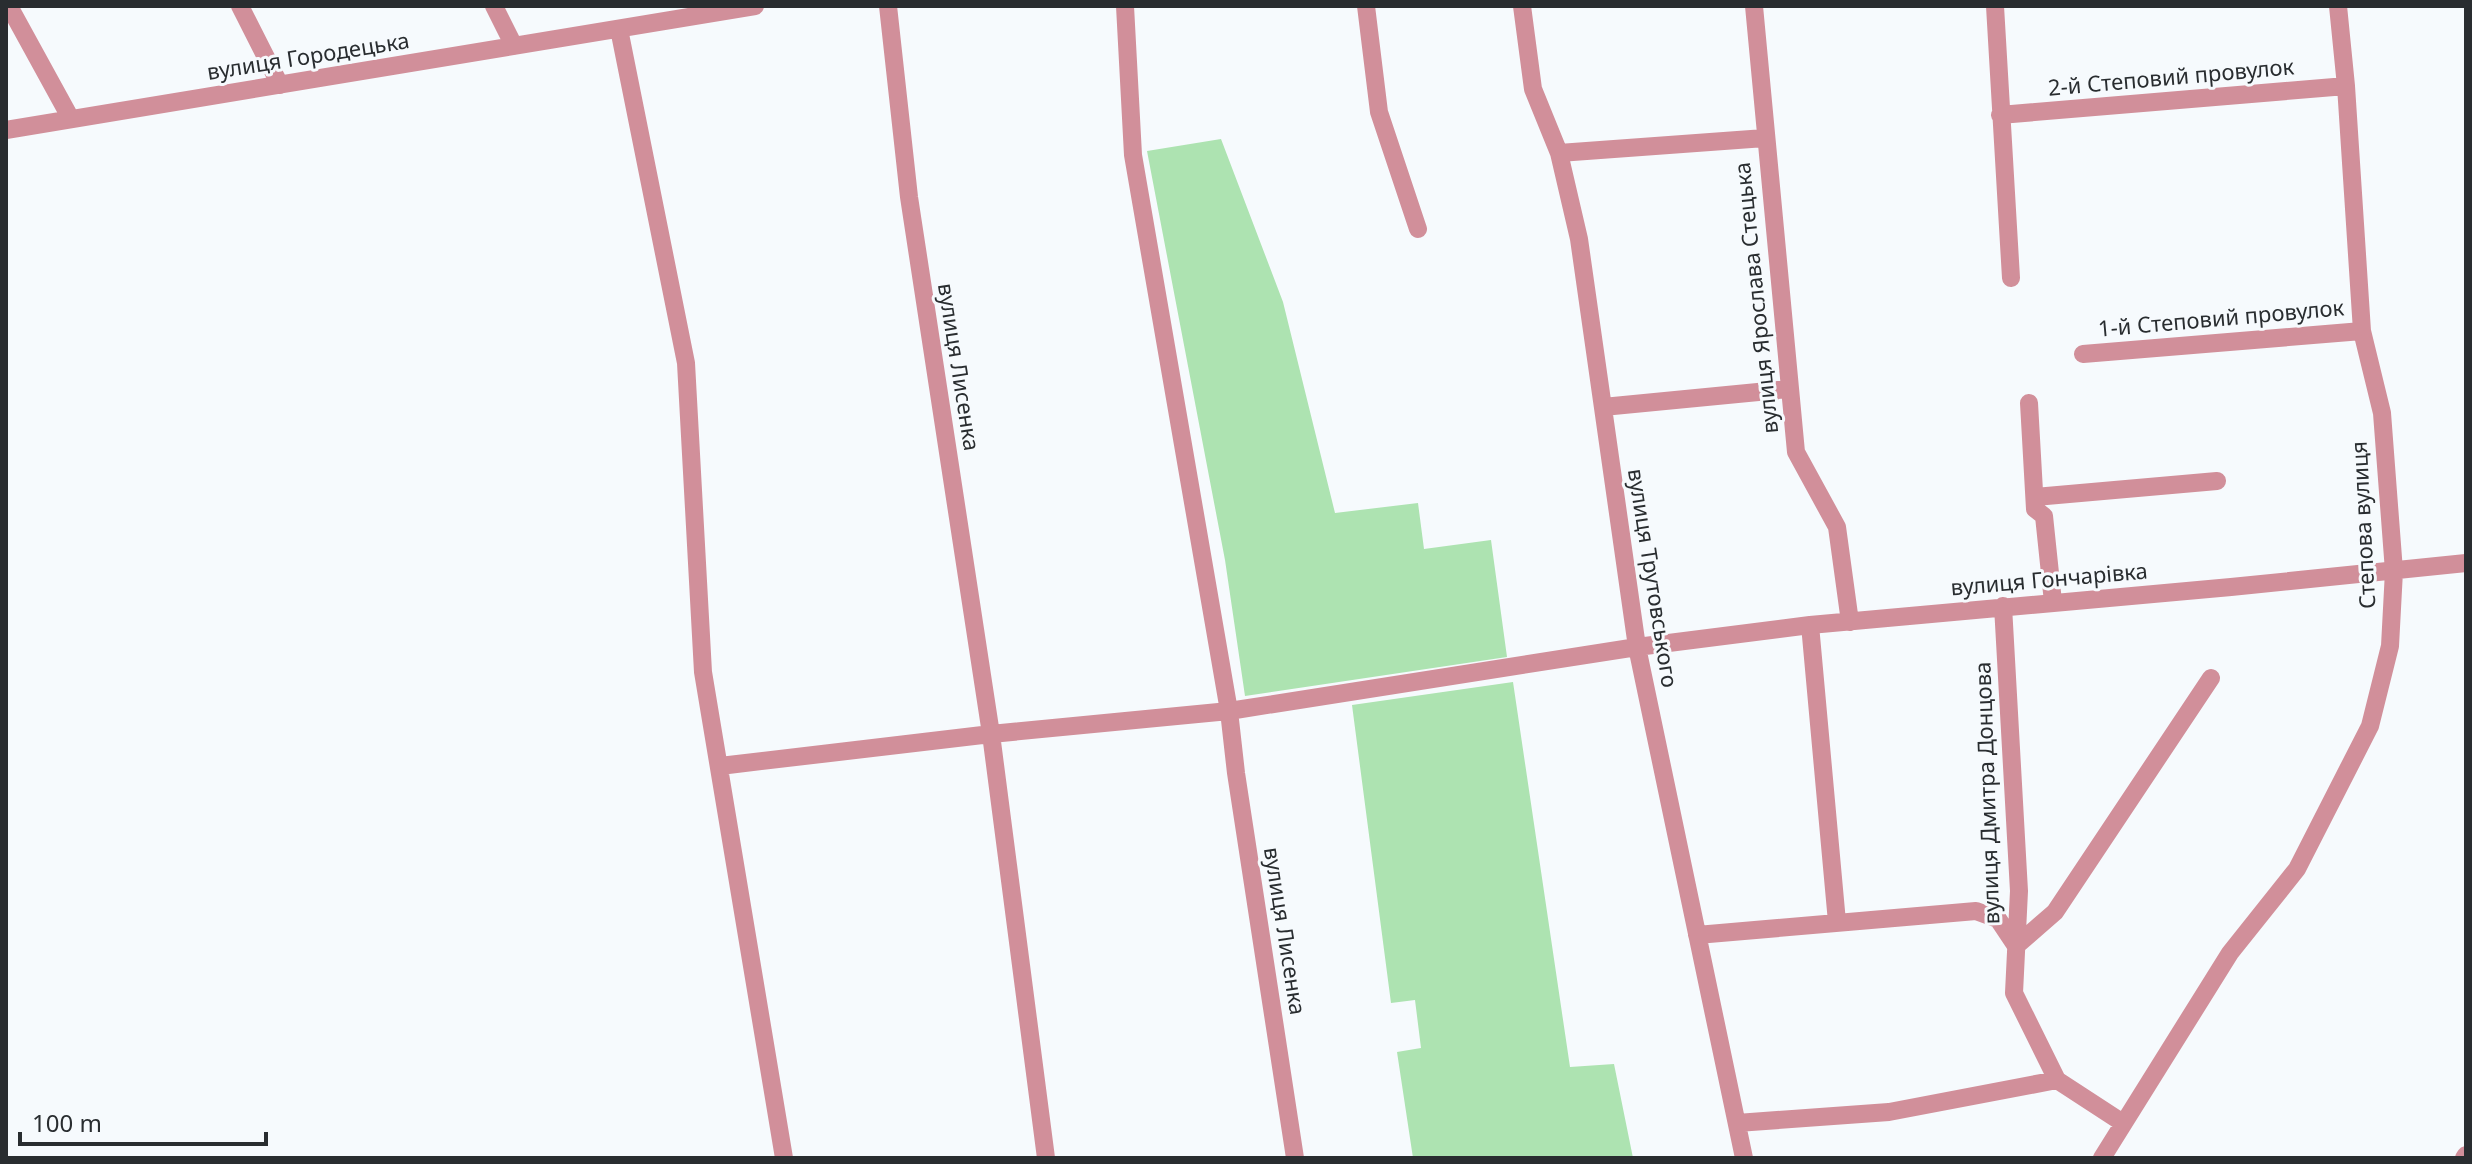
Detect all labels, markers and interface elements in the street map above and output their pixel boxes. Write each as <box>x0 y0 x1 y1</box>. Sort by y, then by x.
street label: вулиця Городецька <box>204 24 411 86</box>
street label: 2-й Степовий провулок <box>2047 50 2295 102</box>
street label: вулиця Ярослава Стецька <box>1726 161 1784 435</box>
street label: вулиця Лисенка <box>932 281 988 453</box>
street label: 1-й Степовий провулок <box>2097 291 2345 343</box>
street label: Степова вулиця <box>2343 440 2381 610</box>
street label: вулиця Трутовського <box>1622 466 1686 689</box>
street label: вулиця Гончарівка <box>1949 554 2149 602</box>
street label: вулиця Дмитра Донцова <box>1966 661 2006 925</box>
street label: вулиця Лисенка <box>1258 845 1314 1017</box>
scale bar <box>20 1096 266 1146</box>
text: 100 m <box>32 1106 102 1139</box>

